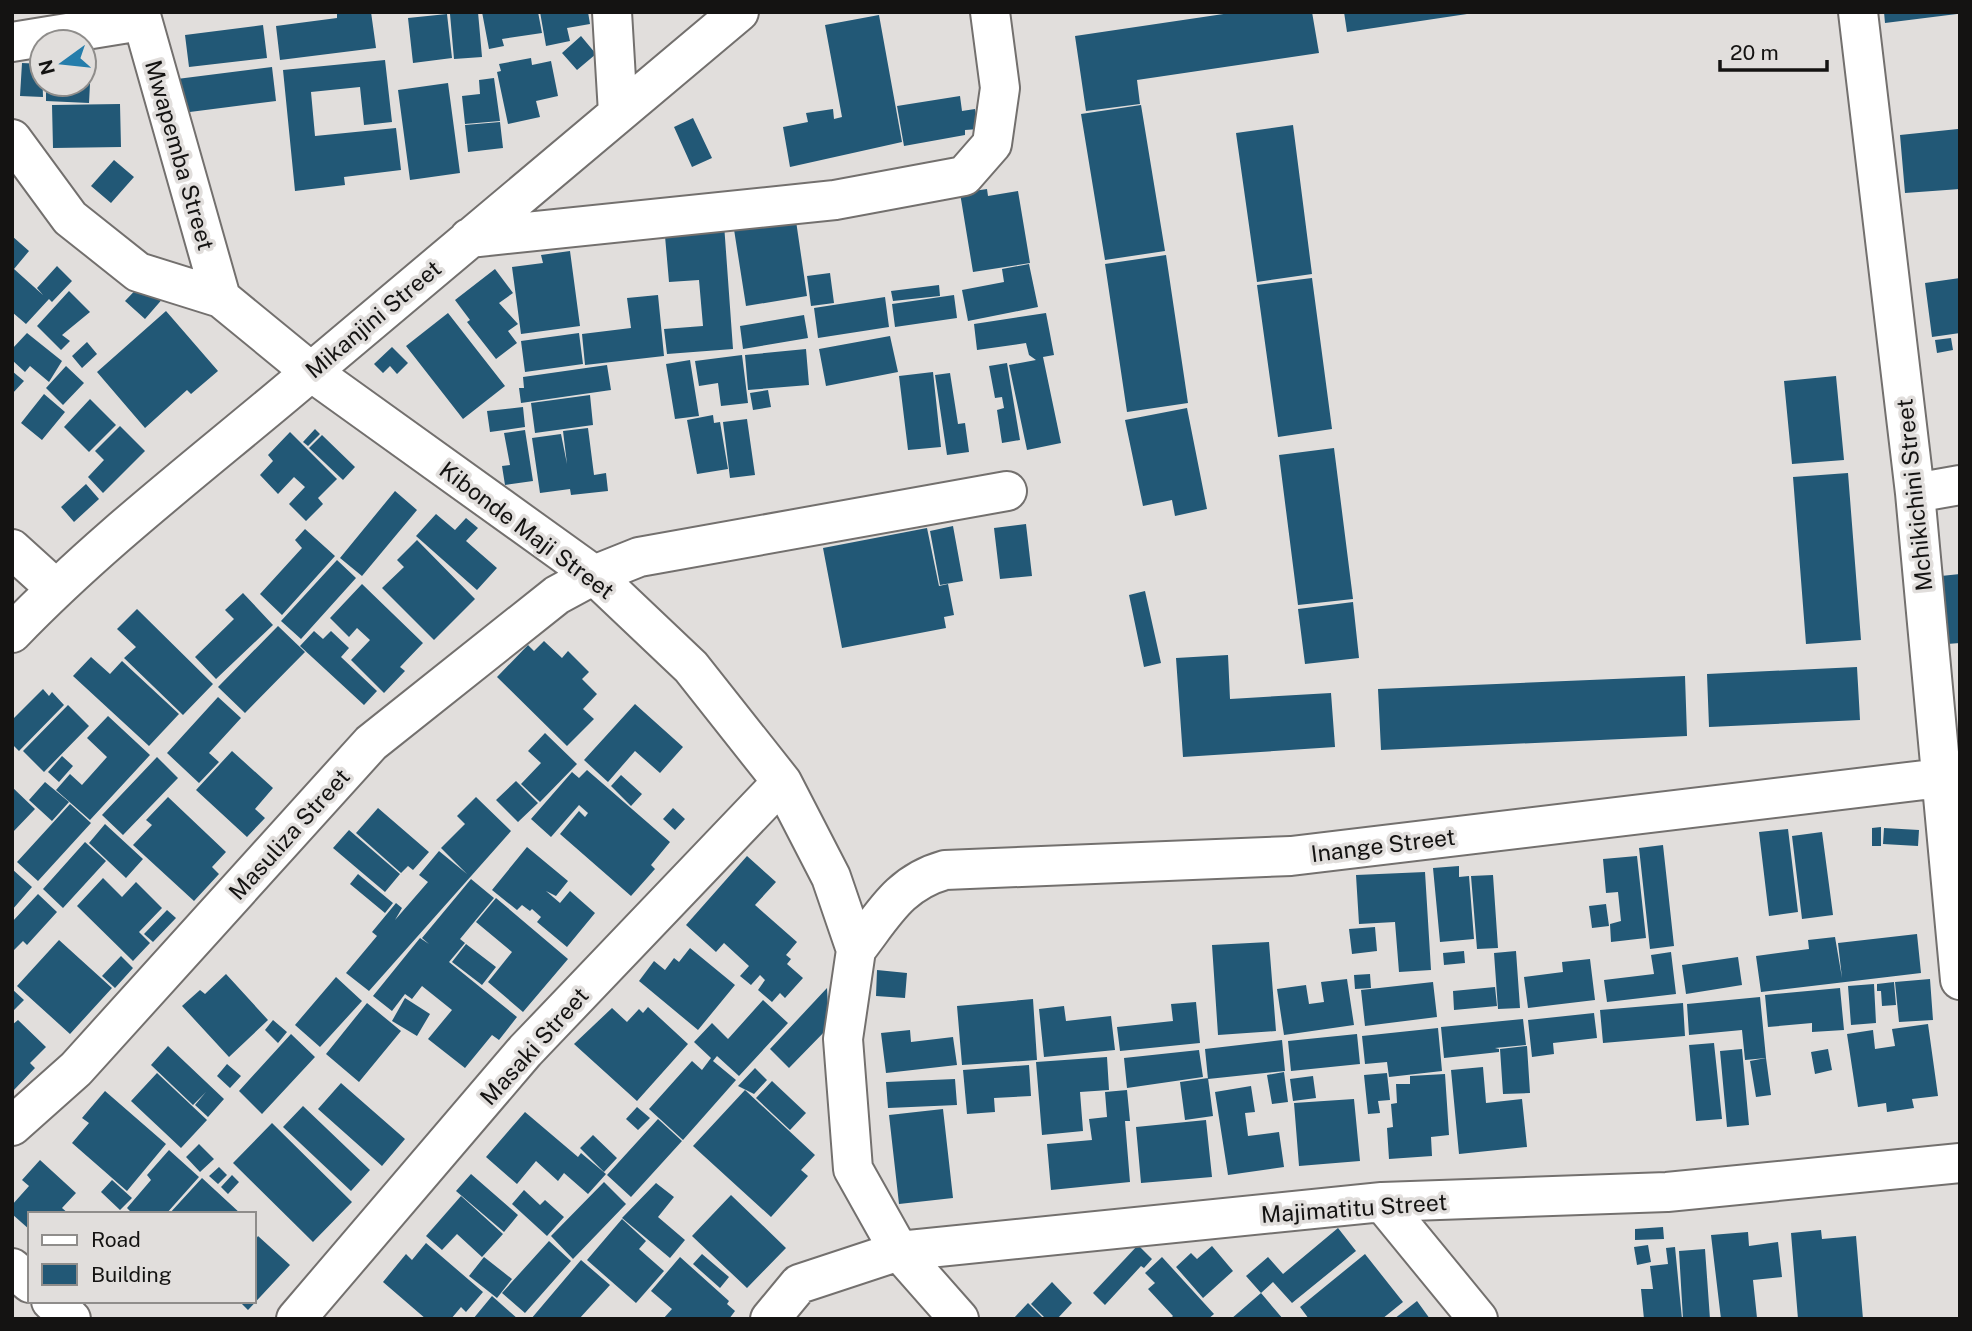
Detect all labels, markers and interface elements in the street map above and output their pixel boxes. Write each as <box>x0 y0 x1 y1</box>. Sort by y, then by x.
north arrow <box>28 28 98 98</box>
scale bar <box>1720 28 1827 72</box>
text: 20 m <box>1730 40 1779 65</box>
text: N <box>34 57 59 77</box>
street label: Mwapemba Street <box>140 57 220 253</box>
street label: Mikanjini Street <box>300 254 446 384</box>
street label: Mchikichini Street <box>1890 397 1938 593</box>
street label: Kibonde Maji Street <box>434 456 620 604</box>
street label: Masuliza Street <box>223 763 355 905</box>
street label: Inange Street <box>1309 823 1457 867</box>
street label: Masaki Street <box>474 982 594 1110</box>
street label: Majimatitu Street <box>1260 1188 1448 1228</box>
legend <box>28 1212 256 1303</box>
text: Road <box>91 1227 141 1252</box>
text: Building <box>91 1262 172 1287</box>

